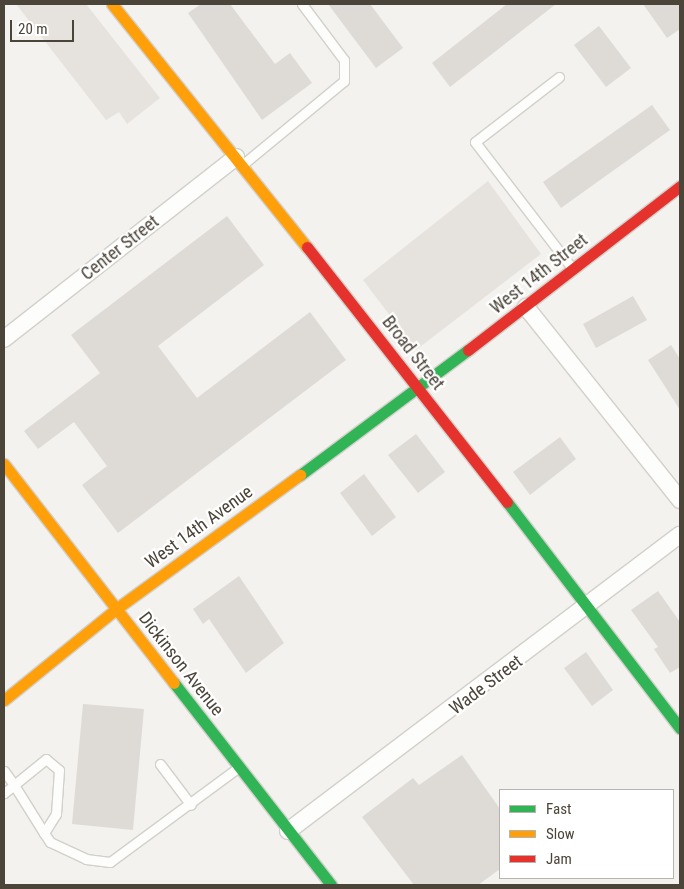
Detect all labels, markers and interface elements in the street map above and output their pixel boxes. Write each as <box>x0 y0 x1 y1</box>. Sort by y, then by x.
scale bar <box>12 10 76 42</box>
text: 20 m <box>18 20 48 38</box>
street label: Center Street <box>77 211 163 285</box>
street label: West 14th Street <box>486 229 592 319</box>
street label: Broad Street <box>377 312 449 394</box>
street label: West 14th Avenue <box>141 481 257 573</box>
street label: Dickinson Avenue <box>134 608 228 720</box>
street label: Wade Street <box>445 651 527 719</box>
legend <box>499 789 674 879</box>
text: Fast <box>546 800 571 818</box>
text: Slow <box>546 825 575 843</box>
text: Jam <box>546 850 572 868</box>

